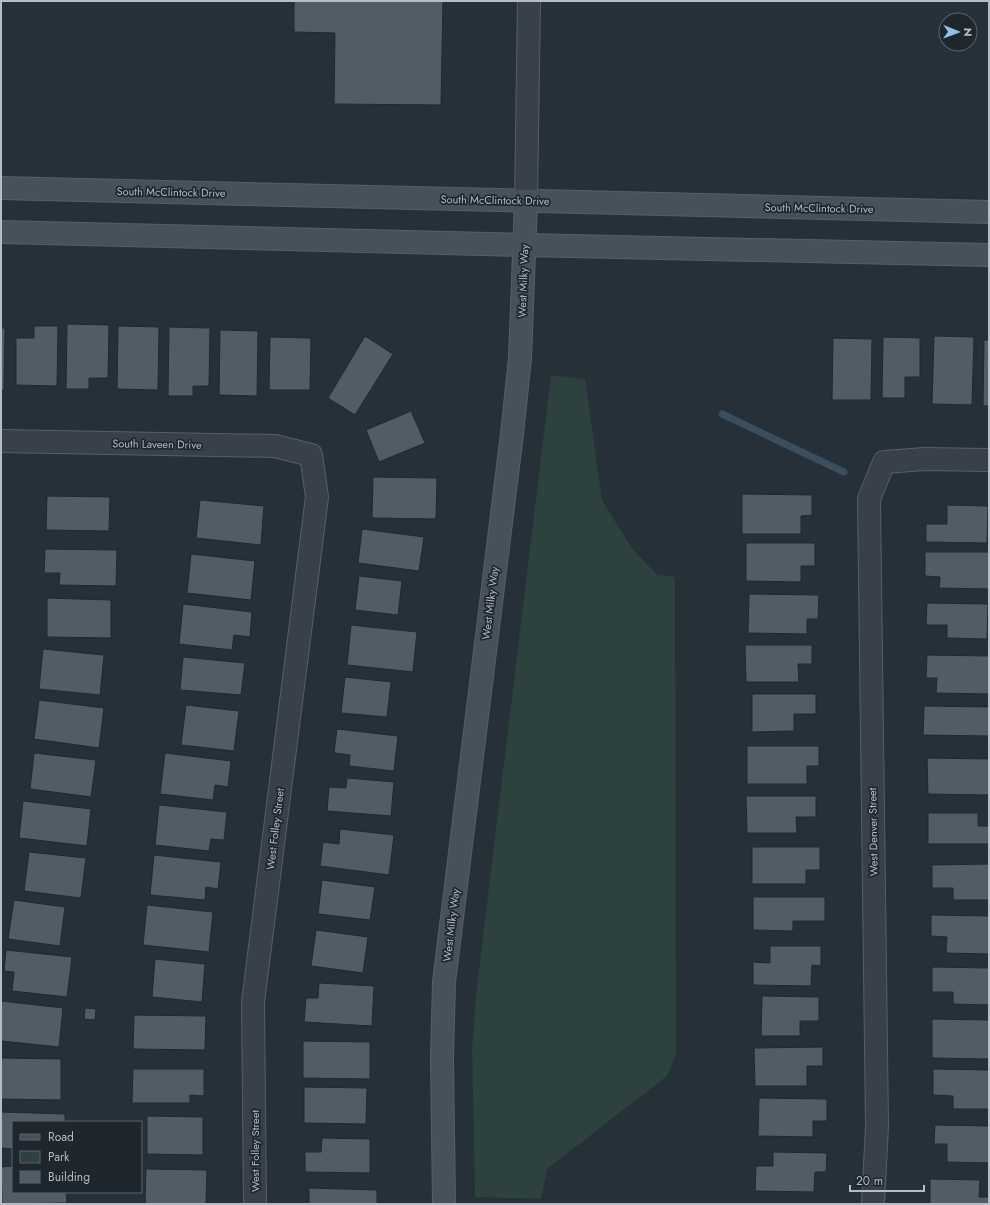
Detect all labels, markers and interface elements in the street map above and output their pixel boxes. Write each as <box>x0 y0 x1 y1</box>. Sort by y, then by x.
north arrow <box>938 12 978 52</box>
text: N <box>960 28 976 37</box>
street label: South McClintock Drive <box>116 183 226 201</box>
street label: South McClintock Drive <box>440 191 550 209</box>
street label: South McClintock Drive <box>764 199 874 217</box>
street label: West Milky Way <box>514 244 532 318</box>
street label: South Laveen Drive <box>112 435 202 453</box>
street label: West Milky Way <box>478 565 502 640</box>
street label: West Folley Street <box>262 787 288 871</box>
street label: West Denver Street <box>864 787 882 876</box>
street label: West Milky Way <box>439 887 463 962</box>
street label: West Folley Street <box>247 1110 263 1192</box>
legend <box>12 1121 142 1193</box>
text: Road <box>48 1128 74 1146</box>
text: Park <box>48 1148 70 1166</box>
scale bar <box>850 1167 924 1193</box>
text: Building <box>48 1168 90 1186</box>
text: 20 m <box>856 1172 883 1190</box>

